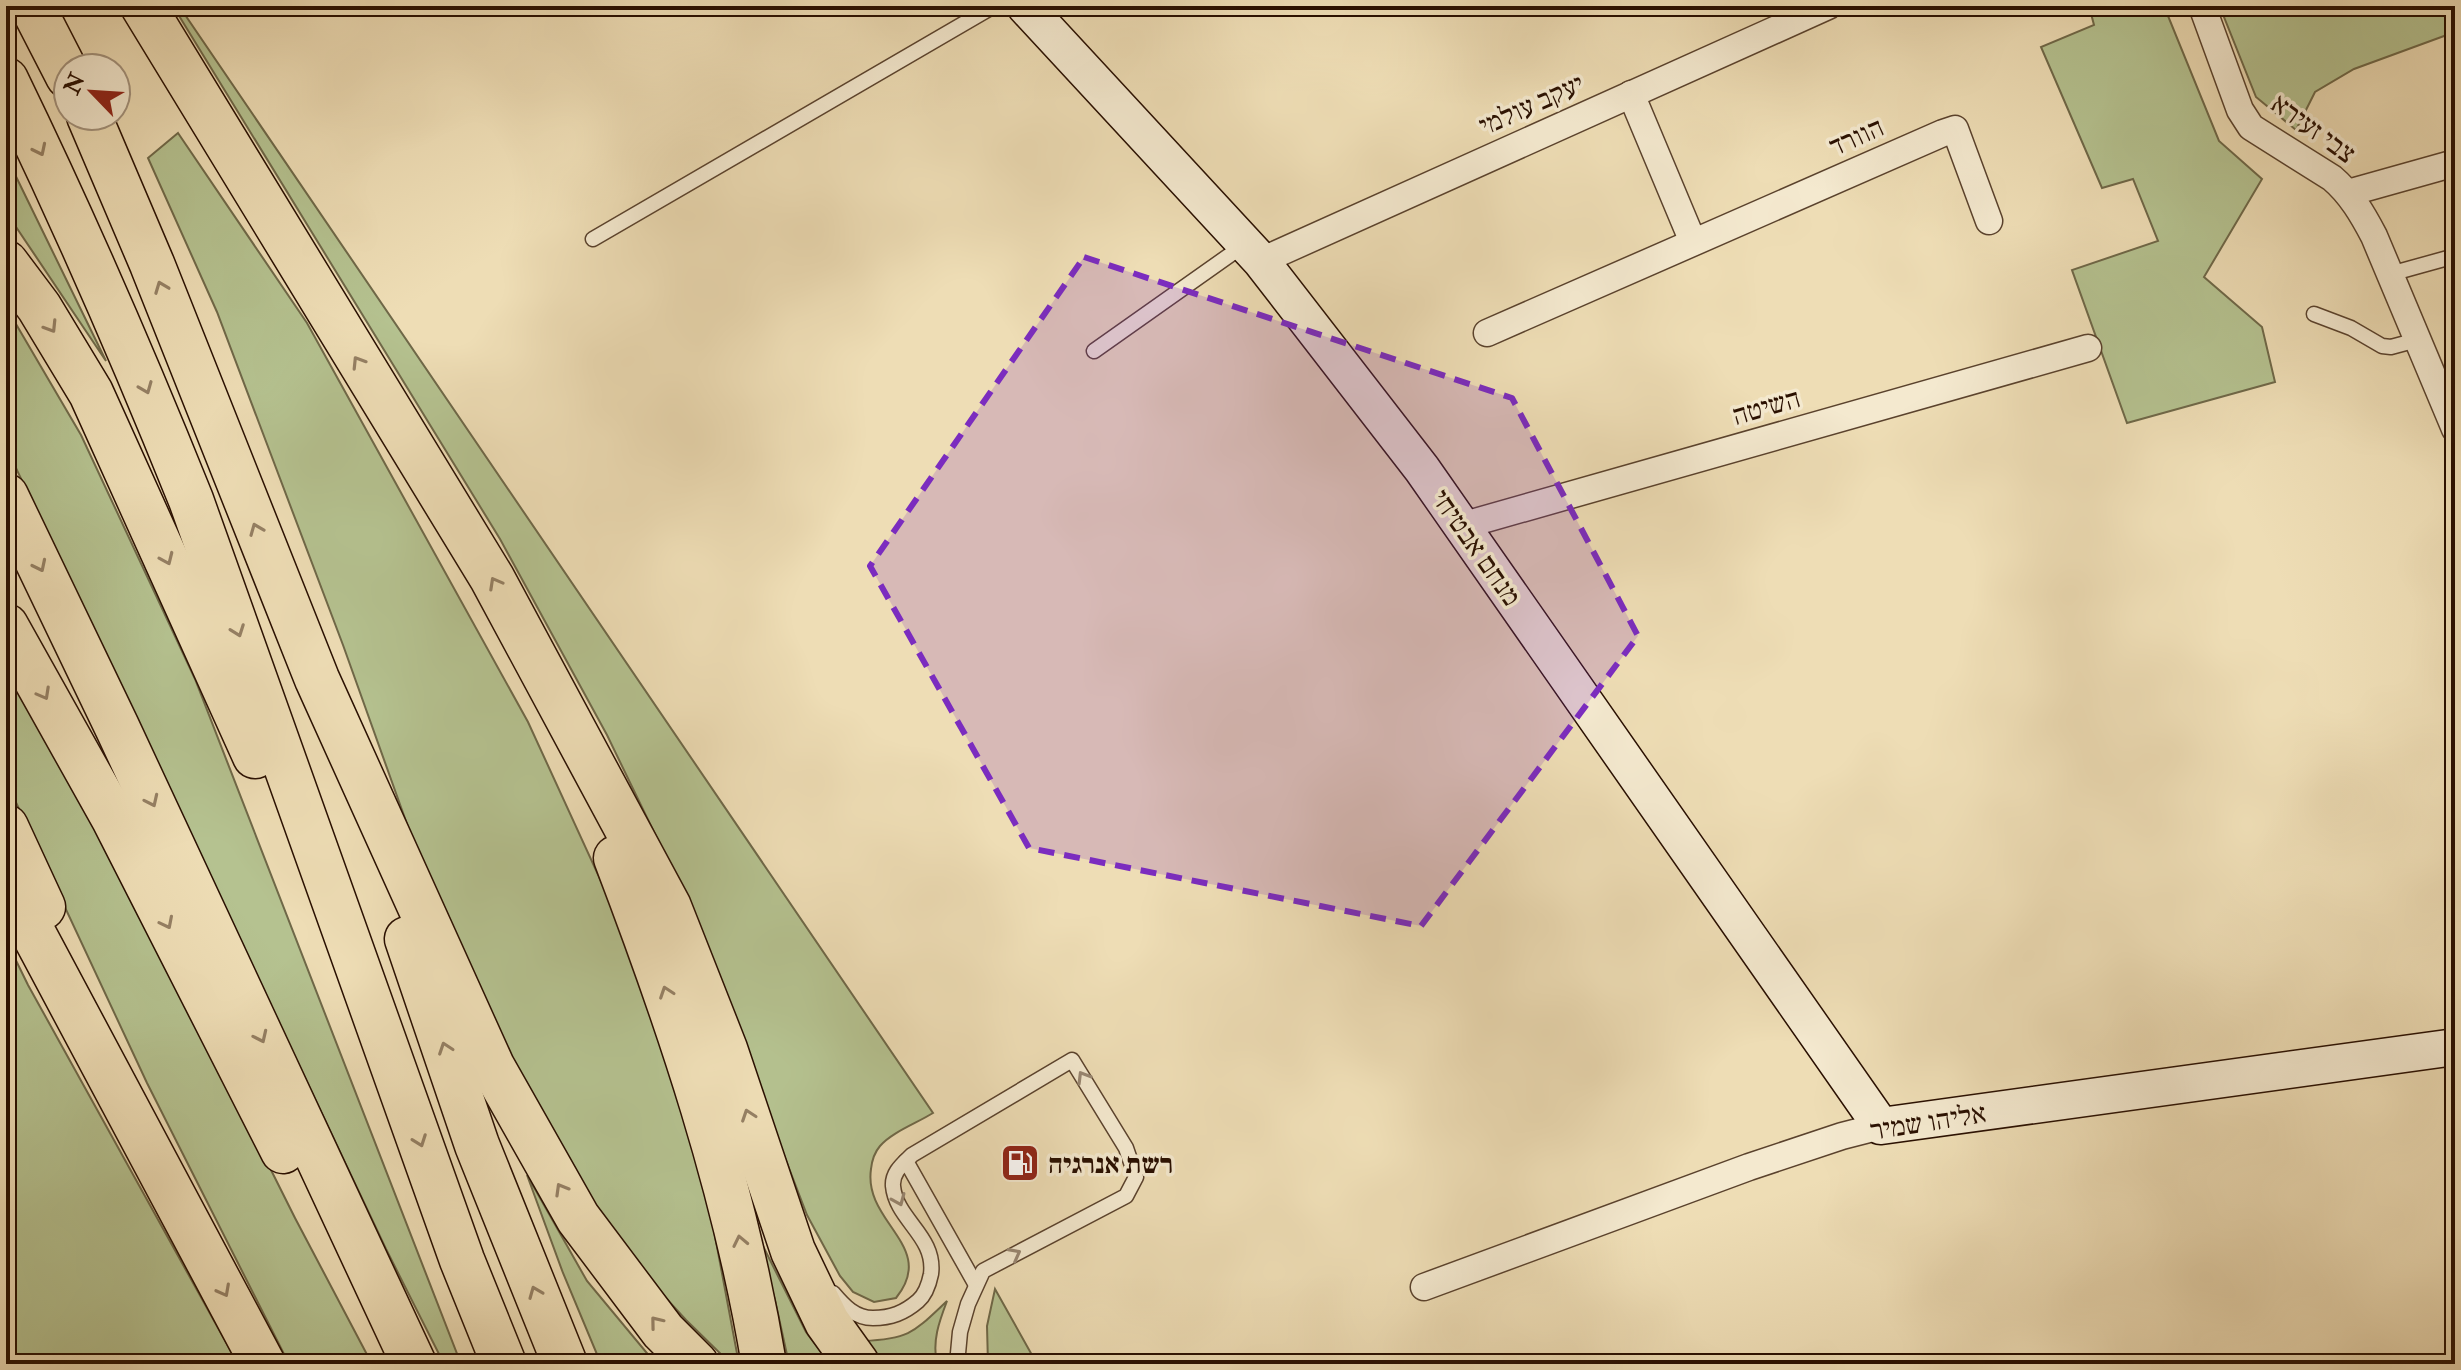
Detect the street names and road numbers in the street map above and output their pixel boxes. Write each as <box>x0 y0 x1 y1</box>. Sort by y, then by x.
street label: יעקב עולמי <box>1474 67 1590 144</box>
street label: צבי זעירא <box>2264 87 2362 172</box>
street label: הוורד <box>1824 110 1889 165</box>
street label: השיטה <box>1728 381 1805 434</box>
street label: מנחם אבטיחי <box>1423 483 1529 613</box>
street label: אליהו שמיר <box>1868 1096 1989 1149</box>

